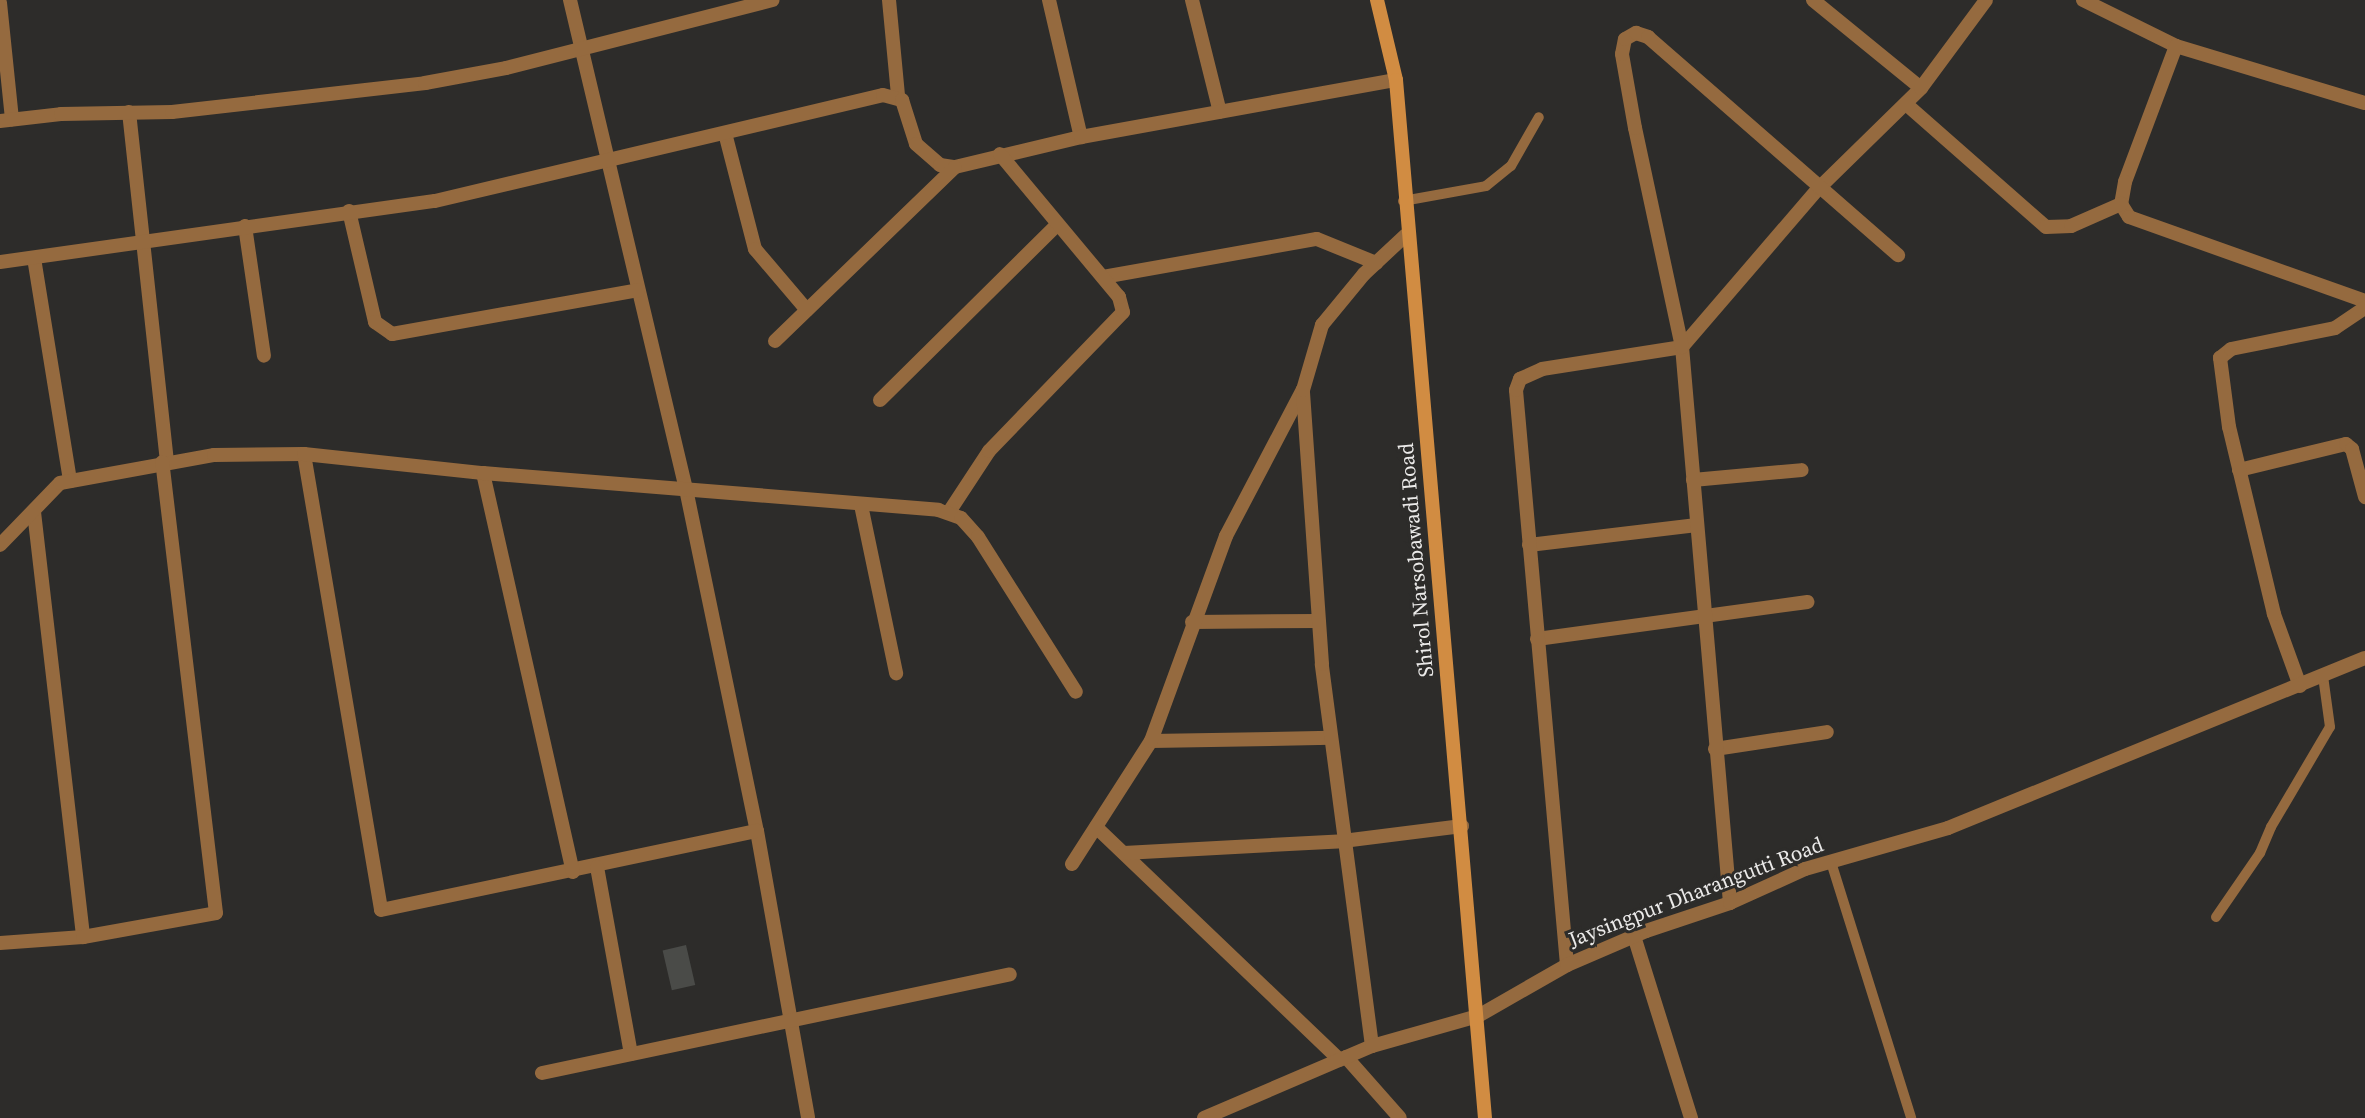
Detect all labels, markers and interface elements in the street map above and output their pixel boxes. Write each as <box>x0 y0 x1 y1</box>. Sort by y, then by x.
street label: Shirol Narsobawadi Road <box>1393 442 1439 678</box>
street label: Jaysingpur Dharangutti Road <box>1565 832 1827 952</box>

